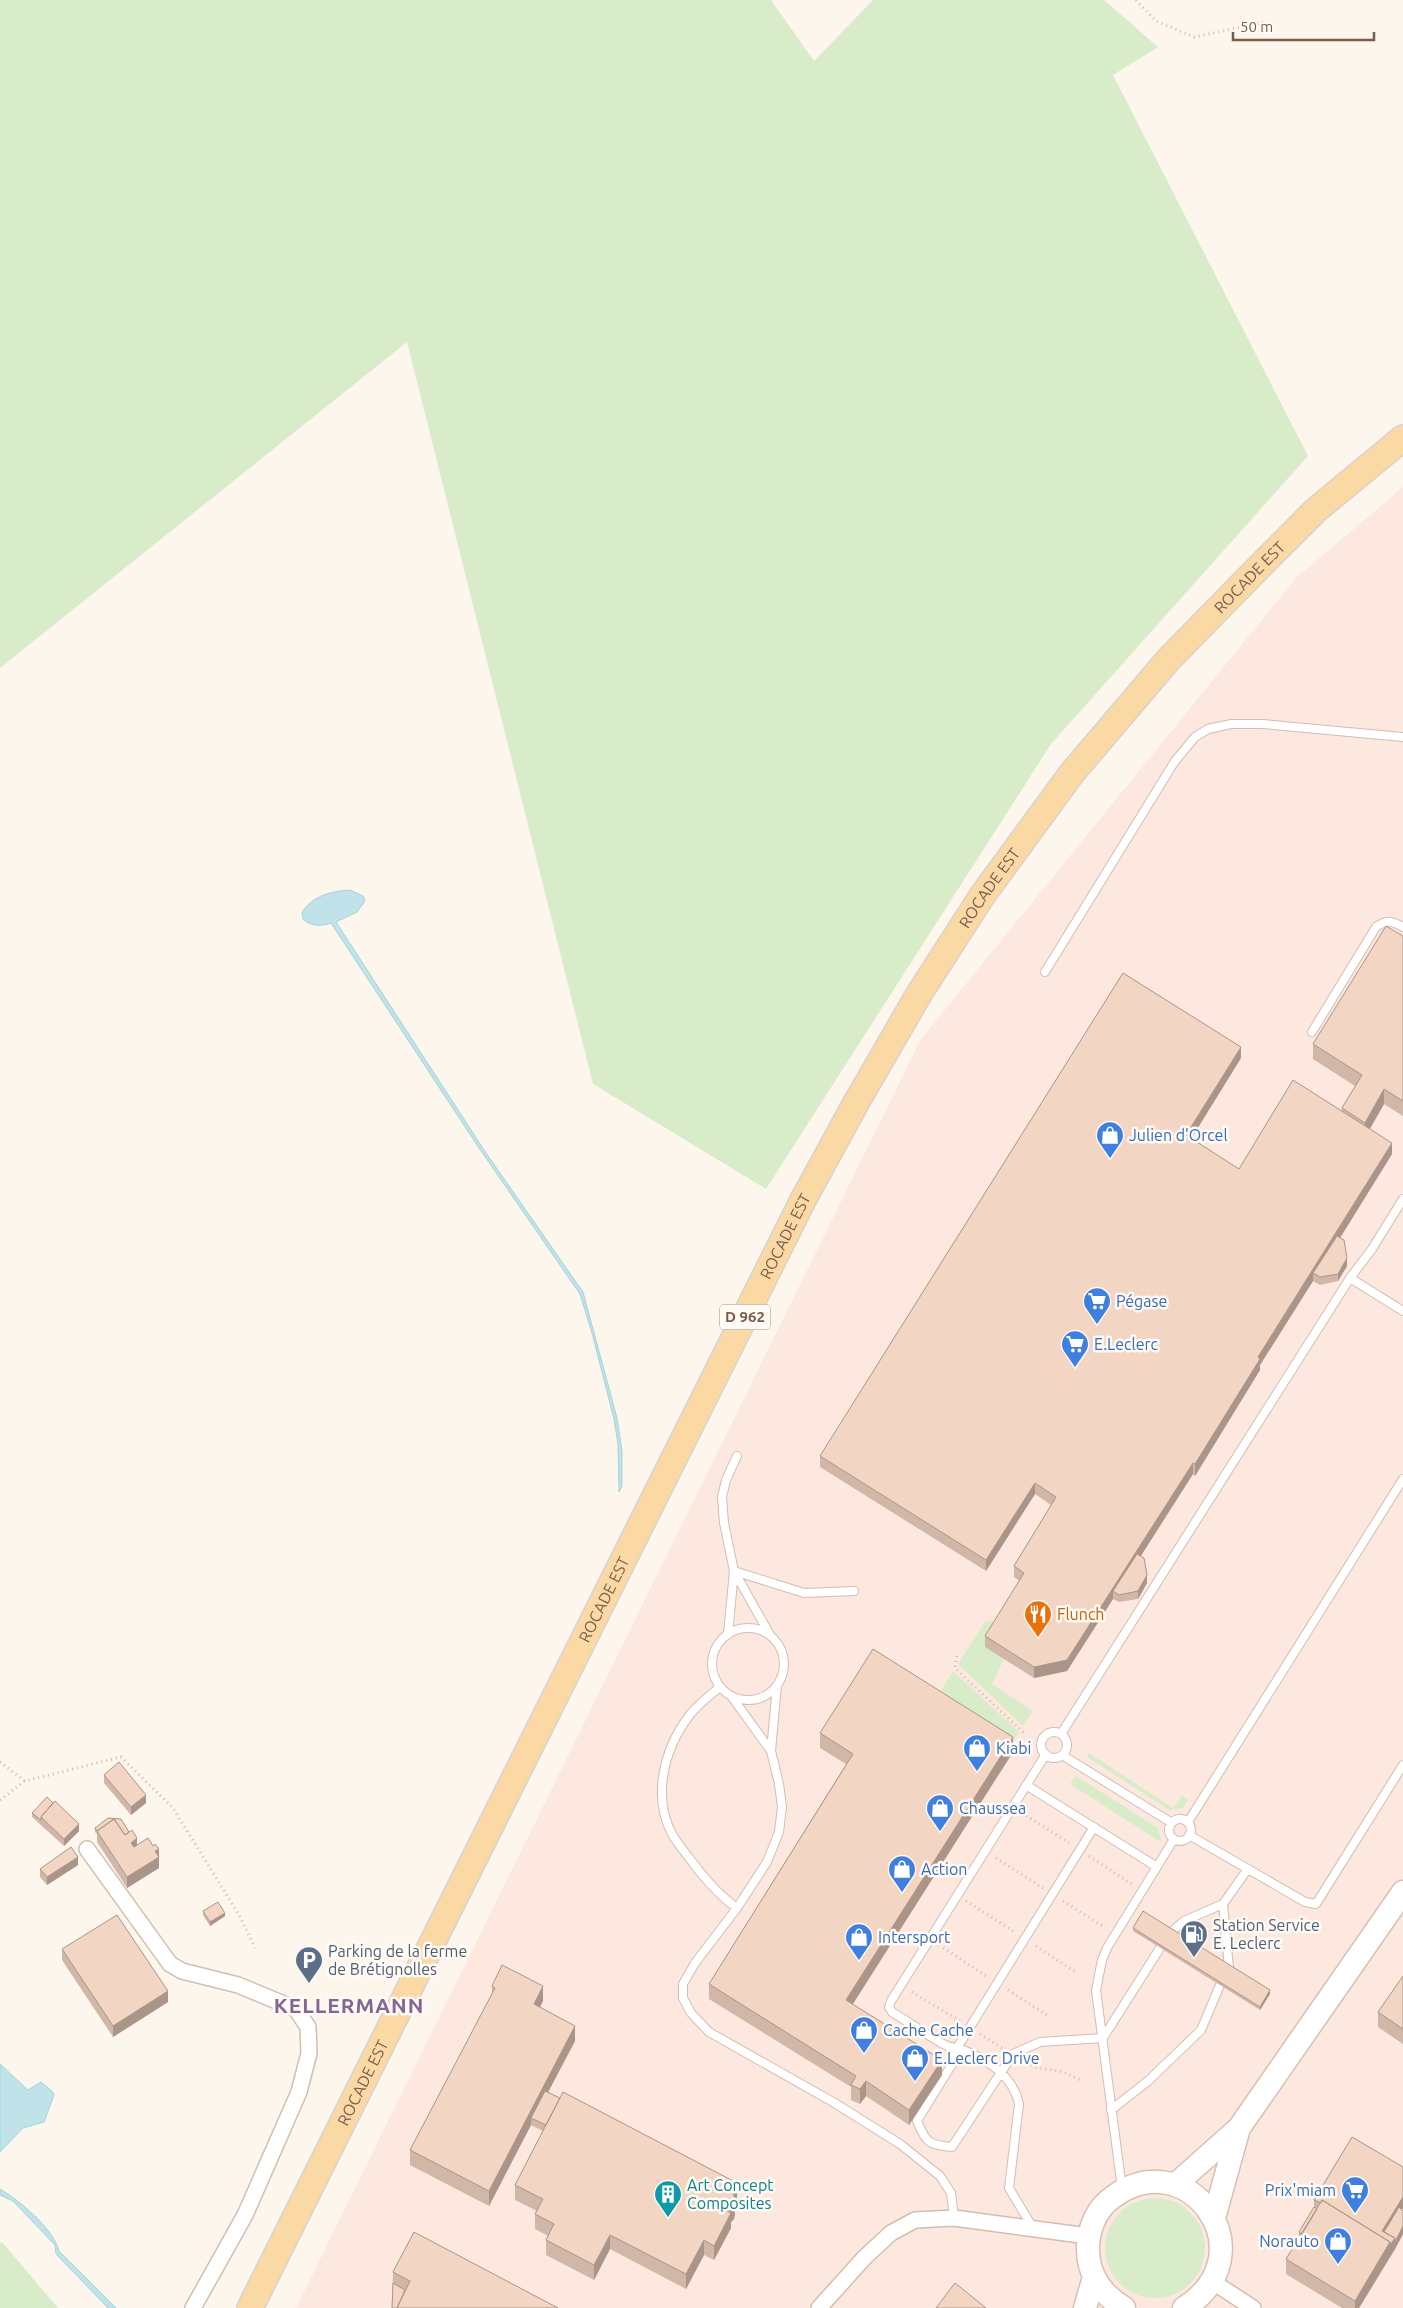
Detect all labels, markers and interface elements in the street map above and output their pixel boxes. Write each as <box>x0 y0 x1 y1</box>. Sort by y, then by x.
scale bar <box>1233 10 1374 42</box>
text: 50 m <box>1240 18 1273 35</box>
street label: ROCADE EST <box>1210 538 1288 617</box>
street label: ROCADE EST <box>955 844 1023 931</box>
shop icon: Julien d'Orcel <box>1095 1120 1125 1159</box>
place label: Julien d'Orcel <box>1129 1126 1228 1144</box>
street label: ROCADE EST <box>756 1190 814 1282</box>
supermarket icon: Pégase <box>1082 1286 1112 1325</box>
place label: Pégase <box>1116 1292 1167 1310</box>
road number: D 962 <box>720 1304 770 1330</box>
supermarket icon: E.Leclerc <box>1060 1329 1090 1368</box>
place label: E.Leclerc <box>1094 1335 1159 1353</box>
street label: ROCADE EST <box>575 1554 633 1645</box>
restaurant icon: Flunch <box>1023 1599 1053 1638</box>
place label: Flunch <box>1057 1605 1104 1623</box>
shop icon: Kiabi <box>962 1733 992 1772</box>
place label: Kiabi <box>996 1739 1031 1757</box>
shop icon: Chaussea <box>925 1793 955 1832</box>
place label: Chaussea <box>959 1799 1026 1817</box>
shop icon: Action <box>887 1854 917 1893</box>
place label: Action <box>921 1860 968 1878</box>
place label: Station Service E. Leclerc <box>1213 1916 1320 1952</box>
fuel station icon: Station Service E. Leclerc <box>1179 1919 1209 1958</box>
shop icon: Intersport <box>844 1922 874 1961</box>
place label: Intersport <box>878 1928 951 1946</box>
place label: Parking de la ferme de Brétignolles <box>328 1942 467 1978</box>
parking icon: Parking de la ferme de Brétignolles <box>294 1945 324 1984</box>
district label: KELLERMANN <box>274 1993 424 2017</box>
shop icon: Cache Cache <box>849 2015 879 2054</box>
place label: Cache Cache <box>883 2021 974 2039</box>
street label: ROCADE EST <box>334 2037 391 2128</box>
shop icon: E.Leclerc Drive <box>900 2043 930 2082</box>
place label: E.Leclerc Drive <box>934 2049 1040 2067</box>
supermarket icon: Prix'miam <box>1340 2175 1370 2214</box>
place label: Art Concept Composites <box>687 2176 774 2212</box>
building icon: Art Concept Composites <box>653 2179 683 2218</box>
place label: Prix'miam <box>1265 2181 1336 2199</box>
shop icon: Norauto <box>1323 2226 1353 2265</box>
place label: Norauto <box>1259 2232 1319 2250</box>

